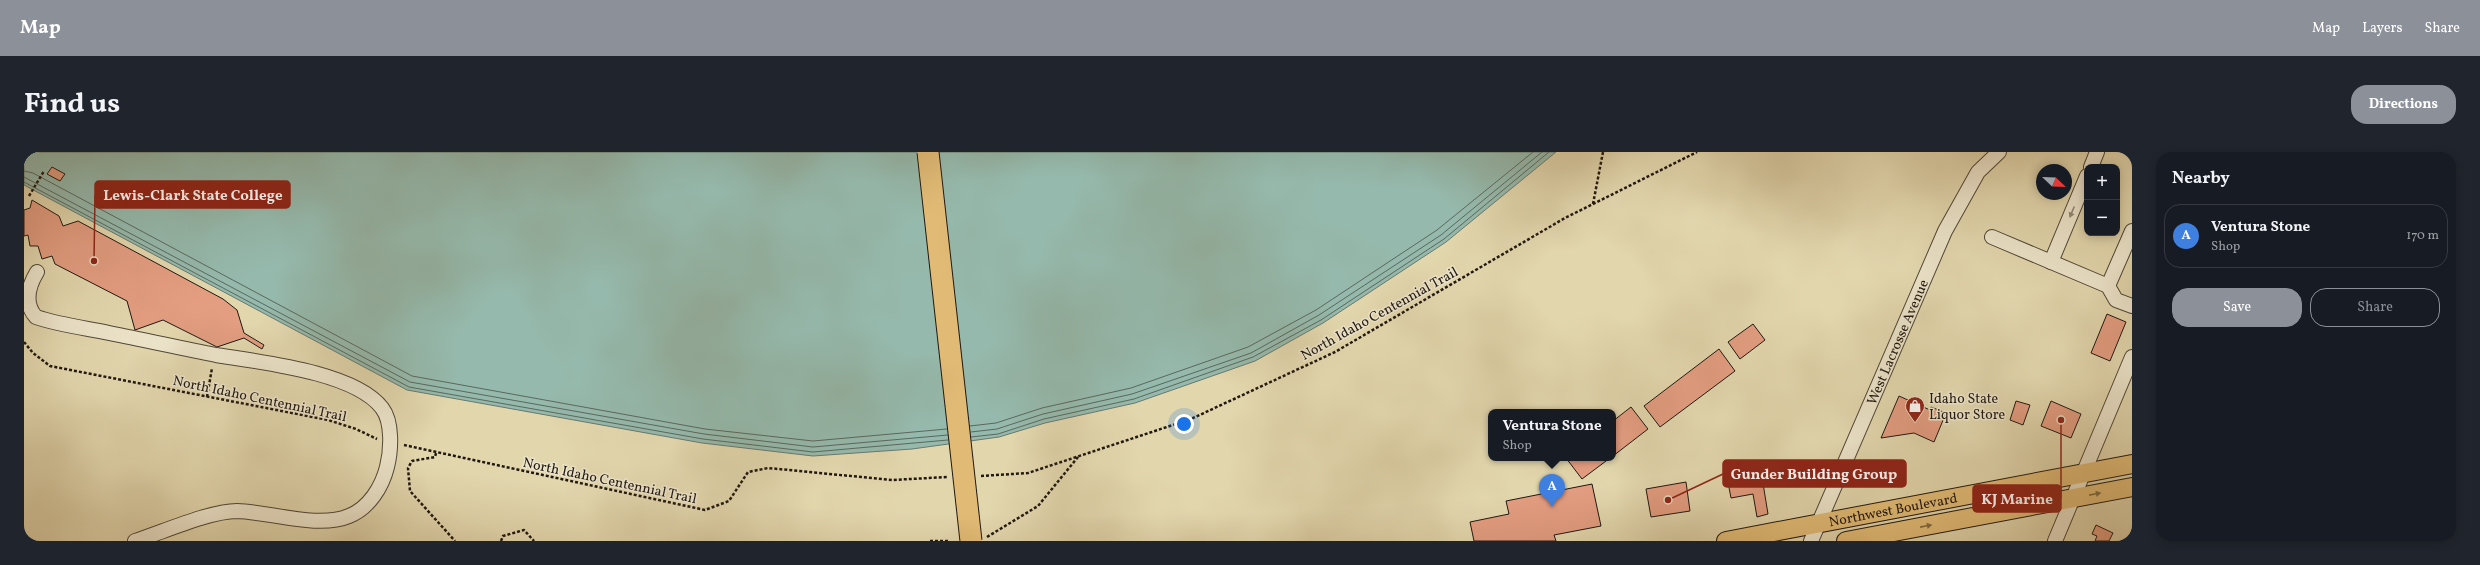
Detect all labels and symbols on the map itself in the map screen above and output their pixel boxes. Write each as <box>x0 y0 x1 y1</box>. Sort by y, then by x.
north arrow <box>2036 164 2072 200</box>
callout: Lewis-Clark State College <box>95 181 290 208</box>
text: Lewis-Clark State College <box>103 186 283 207</box>
one-way arrow <box>2069 206 2075 217</box>
street label: North Idaho Centennial Trail <box>1298 263 1462 366</box>
street label: West Lacrosse Avenue <box>1863 276 1934 408</box>
street label: North Idaho Centennial Trail <box>171 372 348 427</box>
place label: Idaho State Liquor Store <box>1929 390 2006 425</box>
shop icon: Idaho State Liquor Store <box>1904 395 1926 423</box>
your location <box>1174 414 1194 434</box>
street label: North Idaho Centennial Trail <box>521 454 698 509</box>
callout: Gunder Building Group <box>1723 460 1906 487</box>
text: Gunder Building Group <box>1731 465 1897 486</box>
pin: A <box>1539 474 1565 507</box>
callout: KJ Marine <box>1973 485 2061 512</box>
street label: Northwest Boulevard <box>1827 489 1959 532</box>
text: KJ Marine <box>1981 490 2053 511</box>
one-way arrow <box>2089 491 2101 497</box>
one-way arrow <box>1920 523 1932 529</box>

